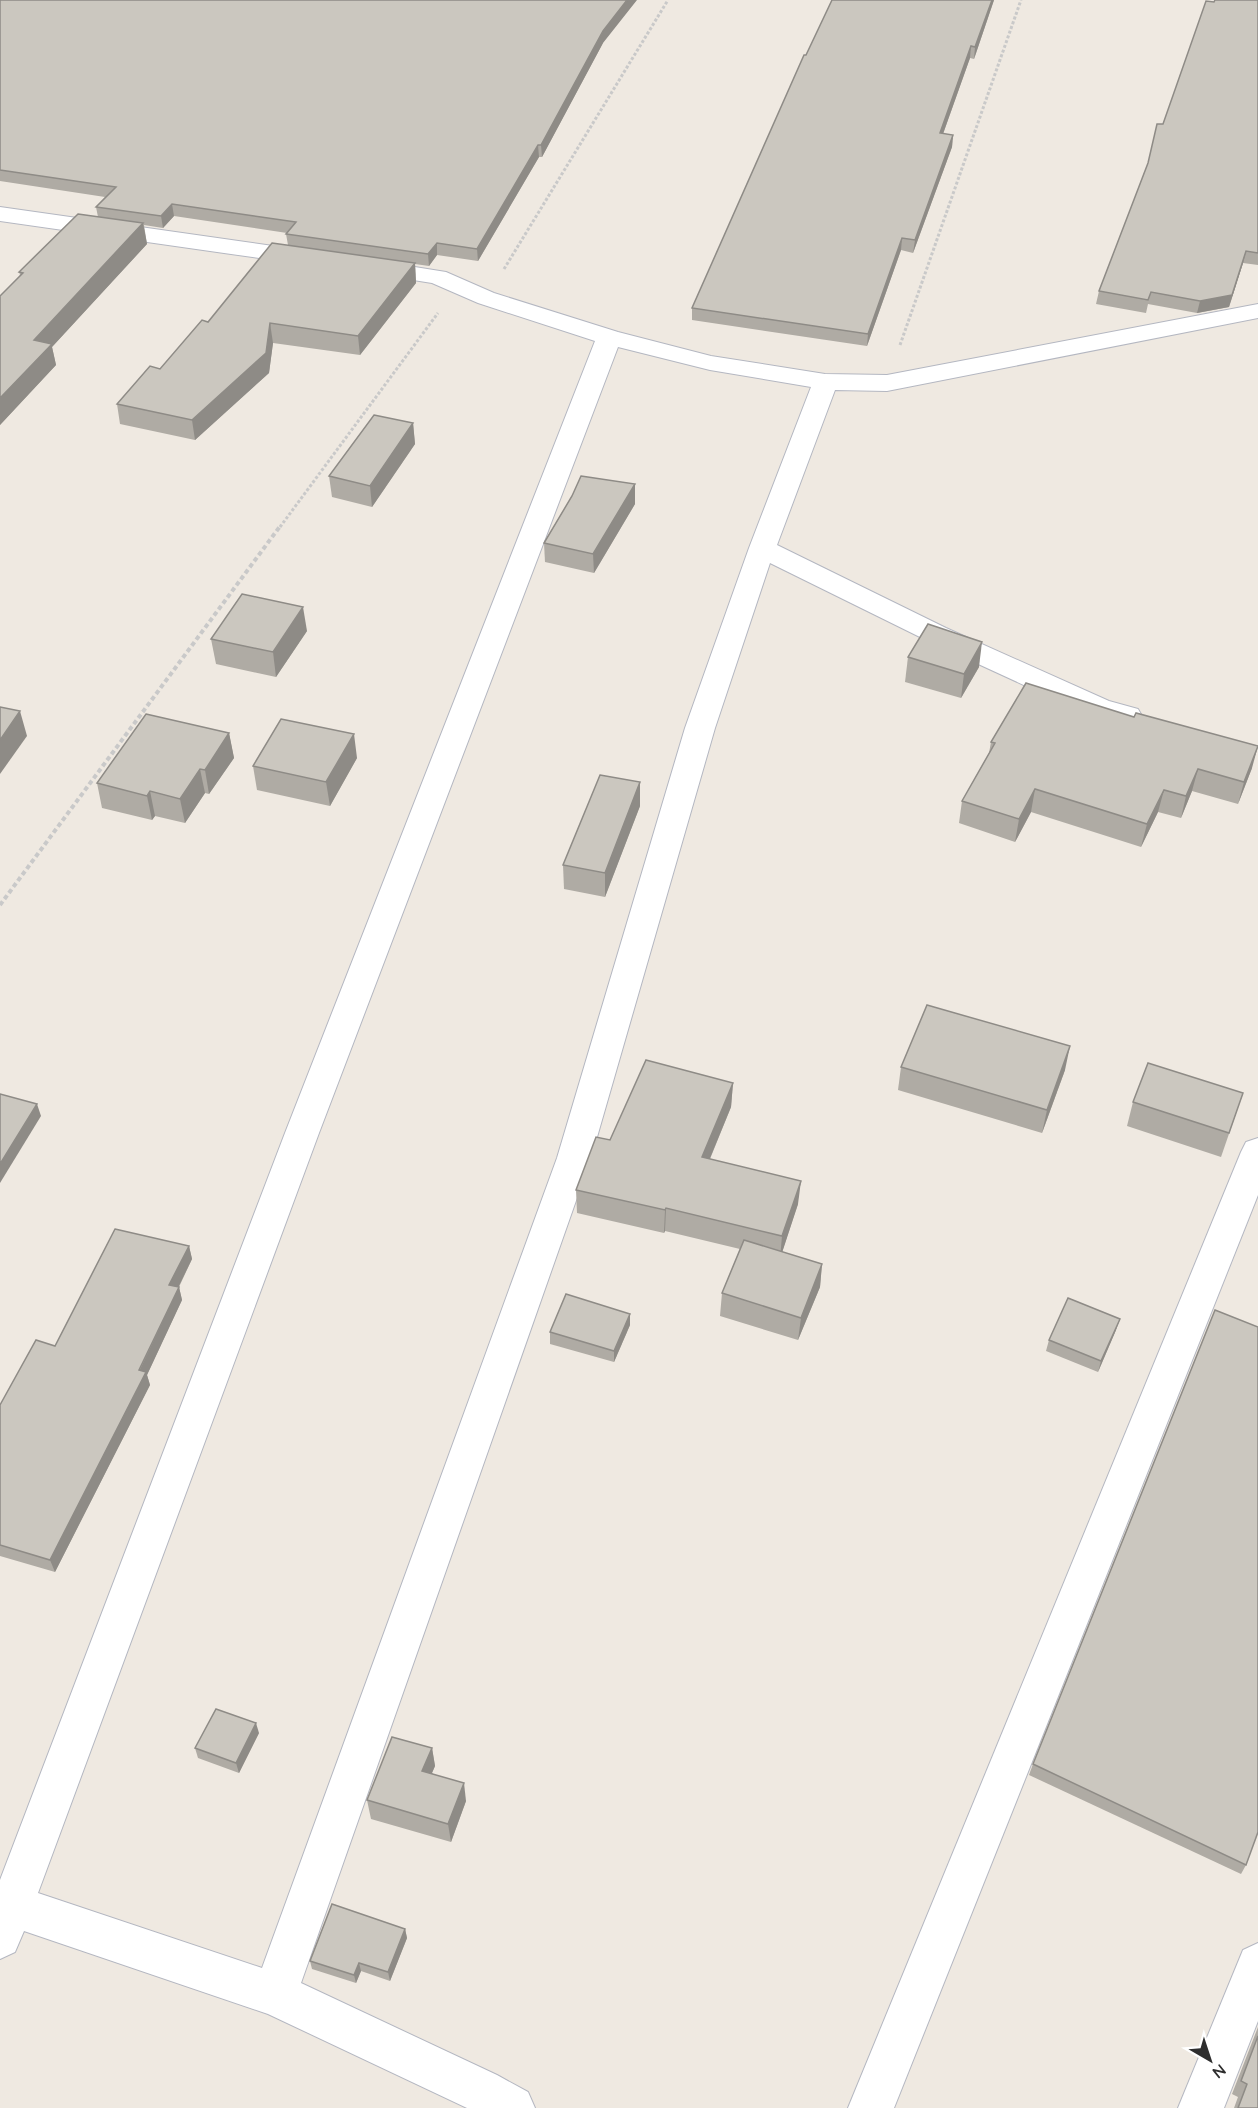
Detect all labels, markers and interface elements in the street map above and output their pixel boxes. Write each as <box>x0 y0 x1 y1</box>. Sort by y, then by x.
north arrow <box>1180 2030 1240 2090</box>
text: N <box>1209 2060 1230 2083</box>

